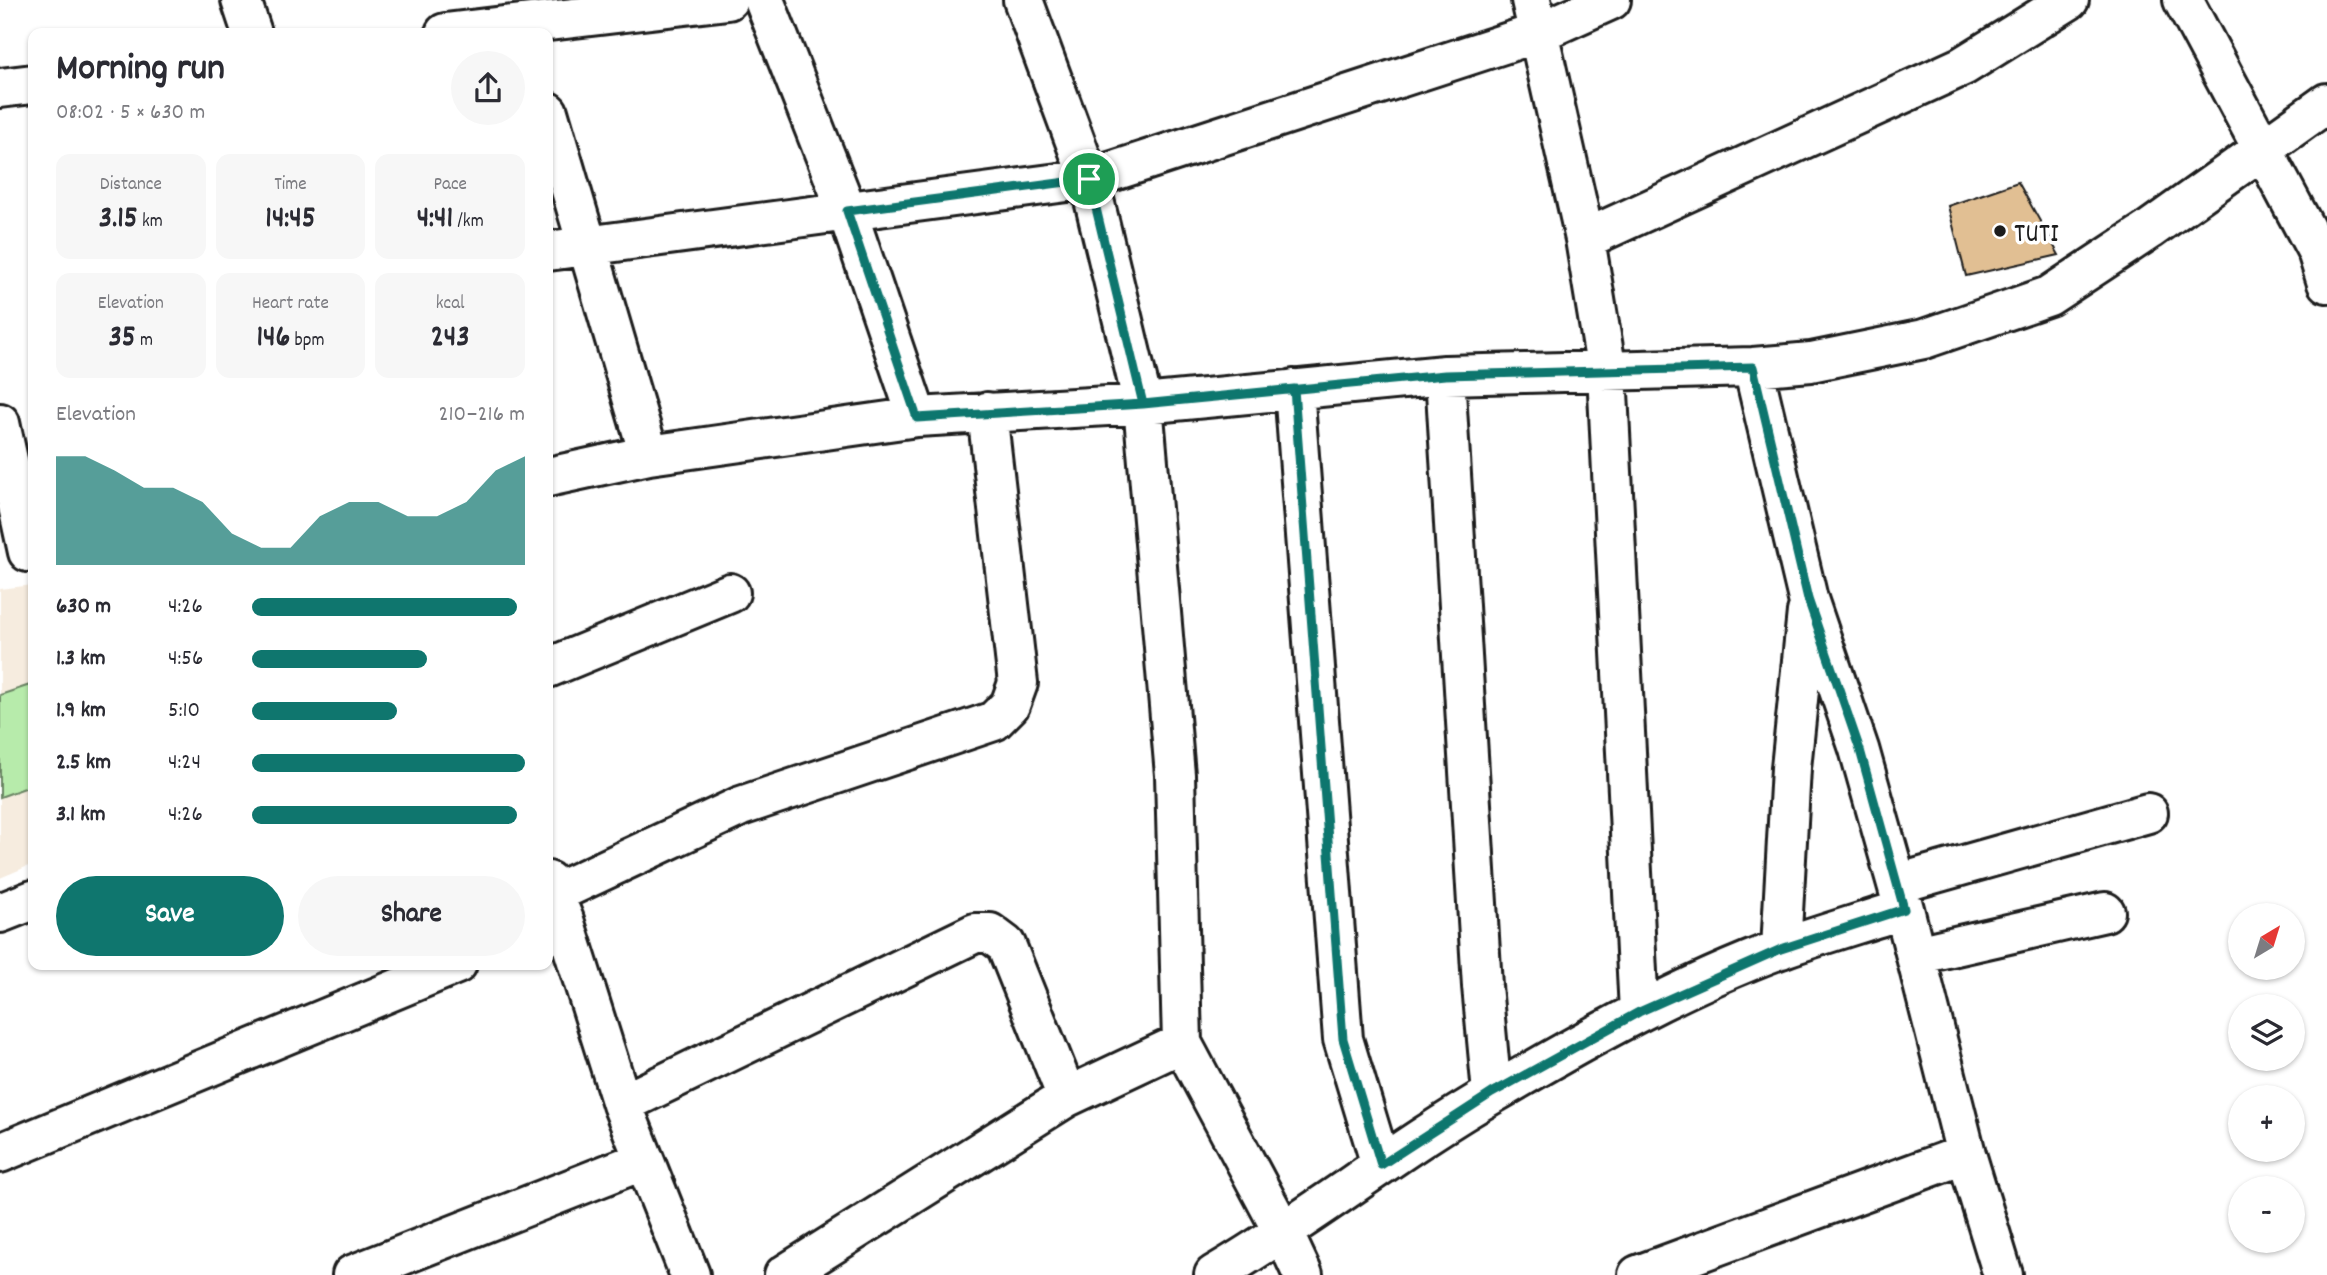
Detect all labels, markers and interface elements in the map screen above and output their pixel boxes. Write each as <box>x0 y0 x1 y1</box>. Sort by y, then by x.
text: Morning run <box>56 43 225 98</box>
button: share <box>451 51 525 125</box>
text: 08:02 · 5 × 630 m <box>56 97 205 130</box>
pin <box>1059 149 1119 209</box>
icon: arrive <box>1070 160 1108 198</box>
text: Distance <box>100 172 162 199</box>
text: Time <box>274 172 307 199</box>
text: Pace <box>433 172 467 199</box>
text: 3.15 <box>99 199 138 242</box>
text: 14:45 <box>265 199 316 242</box>
text: 4:41 <box>417 199 453 242</box>
text: km <box>138 209 163 236</box>
text: /km <box>453 209 484 236</box>
place label: TUTI <box>2014 216 2059 256</box>
marker: TUTI <box>1992 223 2008 239</box>
text: Elevation <box>98 291 164 318</box>
text: Heart rate <box>252 291 329 318</box>
text: kcal <box>436 291 465 318</box>
text: 35 <box>109 318 136 361</box>
text: 146 <box>256 318 290 361</box>
text: 243 <box>431 318 470 361</box>
text: m <box>136 328 153 355</box>
text: bpm <box>290 328 325 355</box>
text: Elevation <box>56 399 136 432</box>
text: 210–216 m <box>439 399 525 432</box>
text: 630 m <box>56 591 111 624</box>
text: 4:26 <box>168 591 203 624</box>
text: 1.3 km <box>56 643 106 676</box>
text: 4:56 <box>168 643 203 676</box>
text: 1.9 km <box>56 695 106 728</box>
text: 5:10 <box>168 695 200 728</box>
text: 2.5 km <box>56 747 111 780</box>
text: 4:24 <box>168 747 201 780</box>
text: 3.1 km <box>56 799 106 832</box>
text: 4:26 <box>168 799 203 832</box>
button: Save <box>56 876 284 956</box>
button: Share <box>298 876 525 956</box>
north arrow <box>2228 903 2305 980</box>
map controls <box>2228 903 2305 1253</box>
button: layers <box>2228 994 2305 1071</box>
button: + <box>2228 1085 2305 1162</box>
button: − <box>2228 1176 2305 1253</box>

